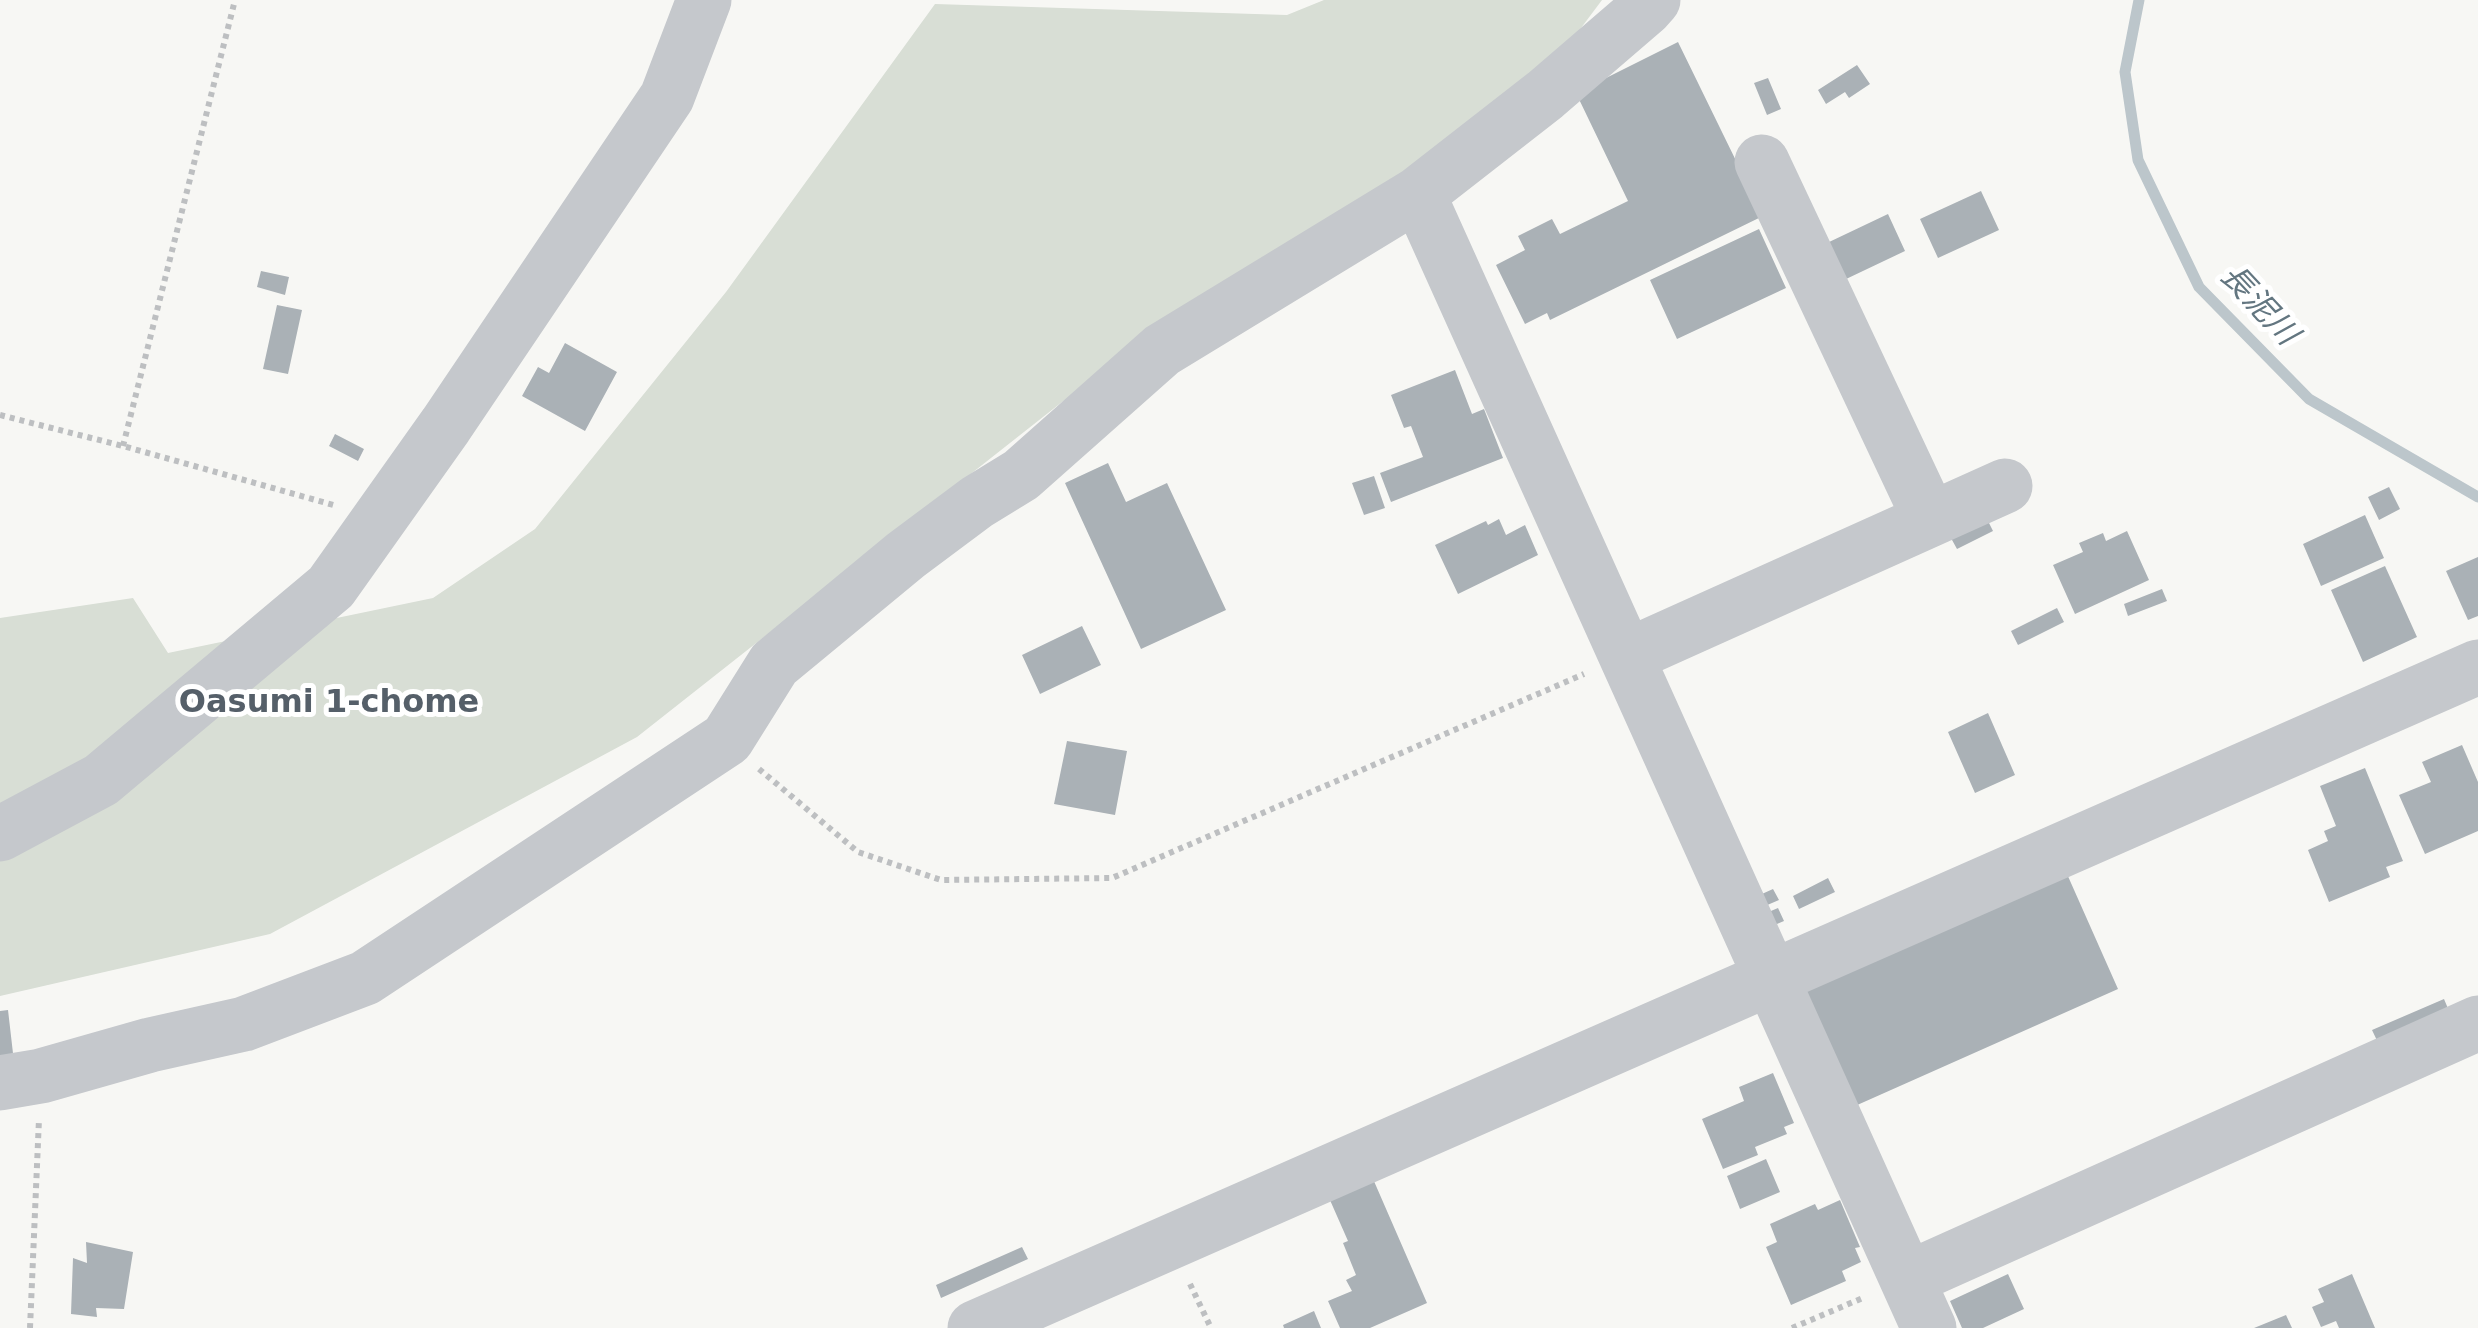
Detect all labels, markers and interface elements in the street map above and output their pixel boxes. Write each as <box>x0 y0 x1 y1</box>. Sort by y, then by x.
water label: 長泥川 <box>2211 258 2305 354</box>
district label: Oasumi 1-chome <box>179 685 479 723</box>

